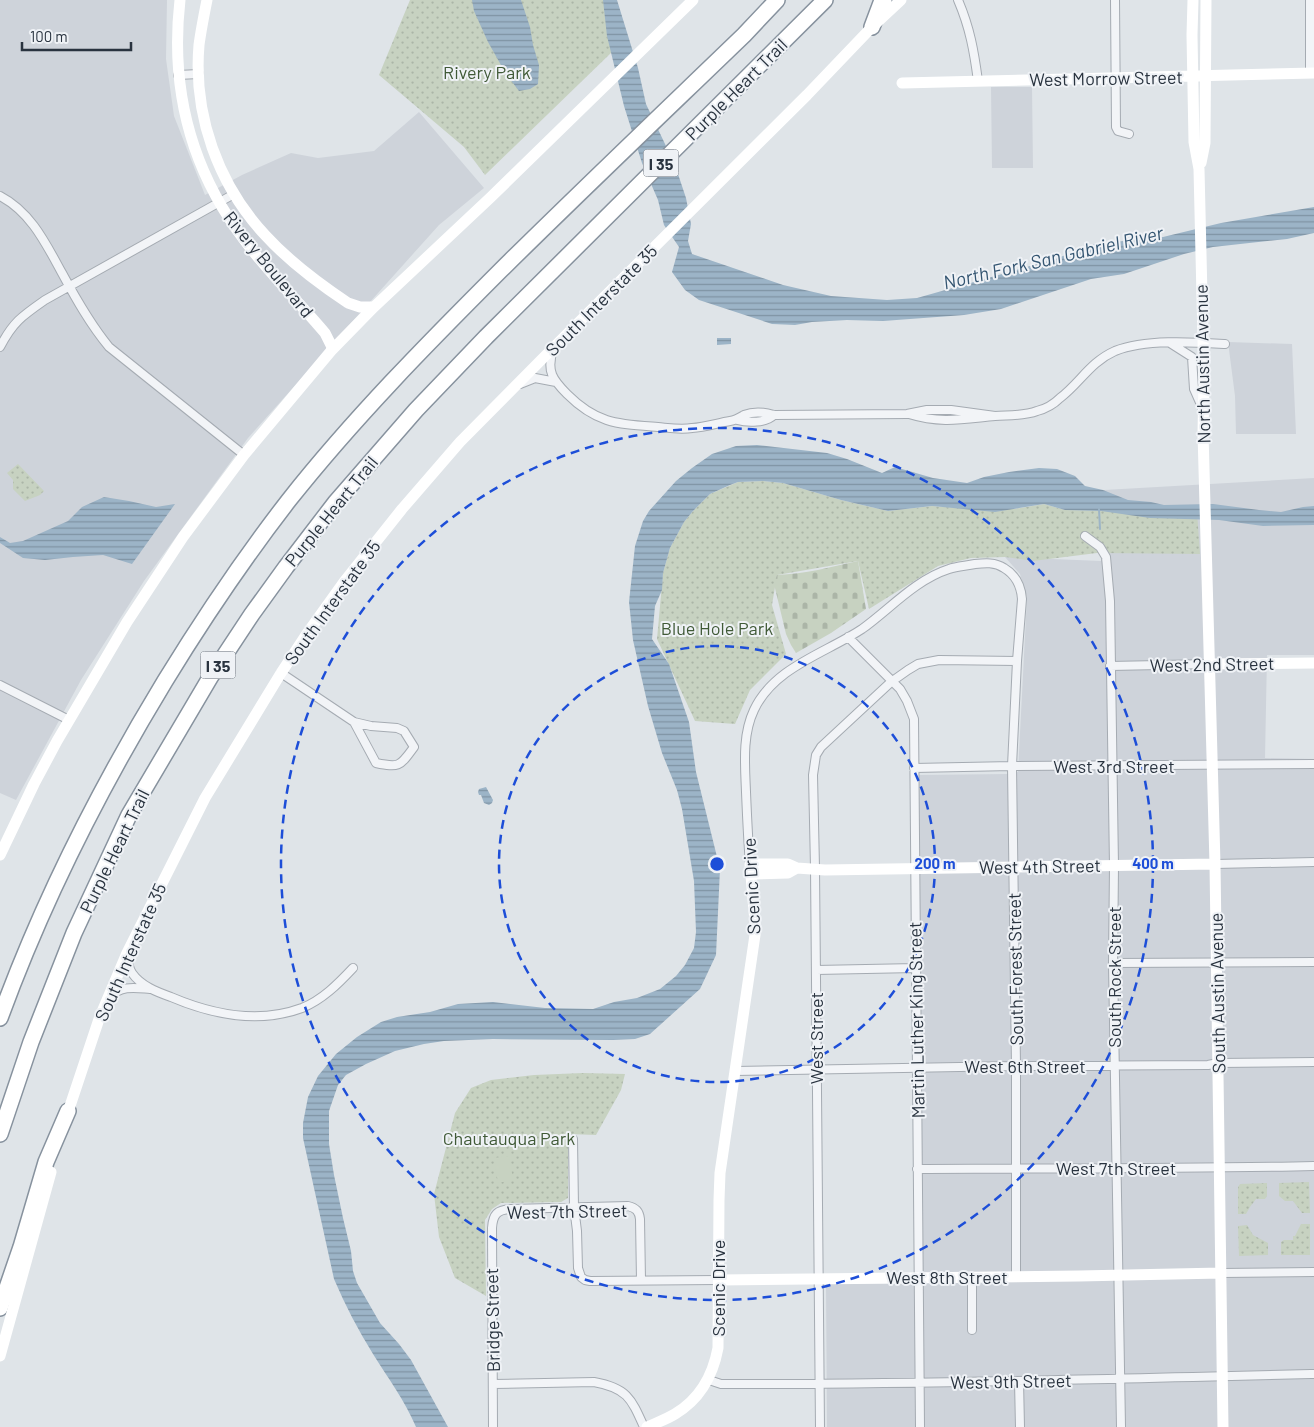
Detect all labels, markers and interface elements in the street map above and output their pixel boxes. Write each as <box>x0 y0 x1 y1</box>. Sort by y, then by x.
scale bar <box>22 20 131 52</box>
text: 100 m <box>30 27 68 45</box>
street label: Purple Heart Trail <box>680 33 792 145</box>
park label: Rivery Park <box>443 61 531 83</box>
street label: West Morrow Street <box>1029 66 1183 90</box>
road number: I 35 <box>644 150 678 177</box>
street label: Rivery Boulevard <box>219 206 319 322</box>
water label: North Fork San Gabriel River <box>941 220 1166 294</box>
street label: South Interstate 35 <box>541 240 661 360</box>
street label: North Austin Avenue <box>1190 284 1214 444</box>
street label: Purple Heart Trail <box>280 452 382 570</box>
street label: South Interstate 35 <box>279 535 385 669</box>
park label: Blue Hole Park <box>661 617 773 639</box>
road number: I 35 <box>200 652 236 678</box>
street label: West 2nd Street <box>1149 652 1275 676</box>
street label: West 3rd Street <box>1053 755 1175 777</box>
street label: Purple Heart Trail <box>74 785 154 917</box>
street label: Scenic Drive <box>737 837 765 935</box>
text: 200 m <box>914 854 956 872</box>
street label: West 4th Street <box>979 854 1101 878</box>
text: 400 m <box>1132 854 1174 872</box>
centre of rings <box>708 855 726 873</box>
street label: South Interstate 35 <box>90 880 170 1024</box>
street label: South Forest Street <box>1003 892 1027 1046</box>
street label: South Rock Street <box>1103 906 1125 1048</box>
street label: South Austin Avenue <box>1205 912 1229 1074</box>
street label: Martin Luther King Street <box>903 921 929 1119</box>
street label: West Street <box>805 992 827 1084</box>
street label: West 6th Street <box>964 1055 1086 1077</box>
park label: Chautauqua Park <box>443 1127 575 1149</box>
street label: West 7th Street <box>1056 1157 1176 1179</box>
street label: West 7th Street <box>506 1199 628 1223</box>
street label: Scenic Drive <box>707 1240 729 1336</box>
street label: West 8th Street <box>886 1266 1008 1288</box>
street label: Bridge Street <box>480 1268 504 1372</box>
street label: West 9th Street <box>950 1369 1072 1393</box>

